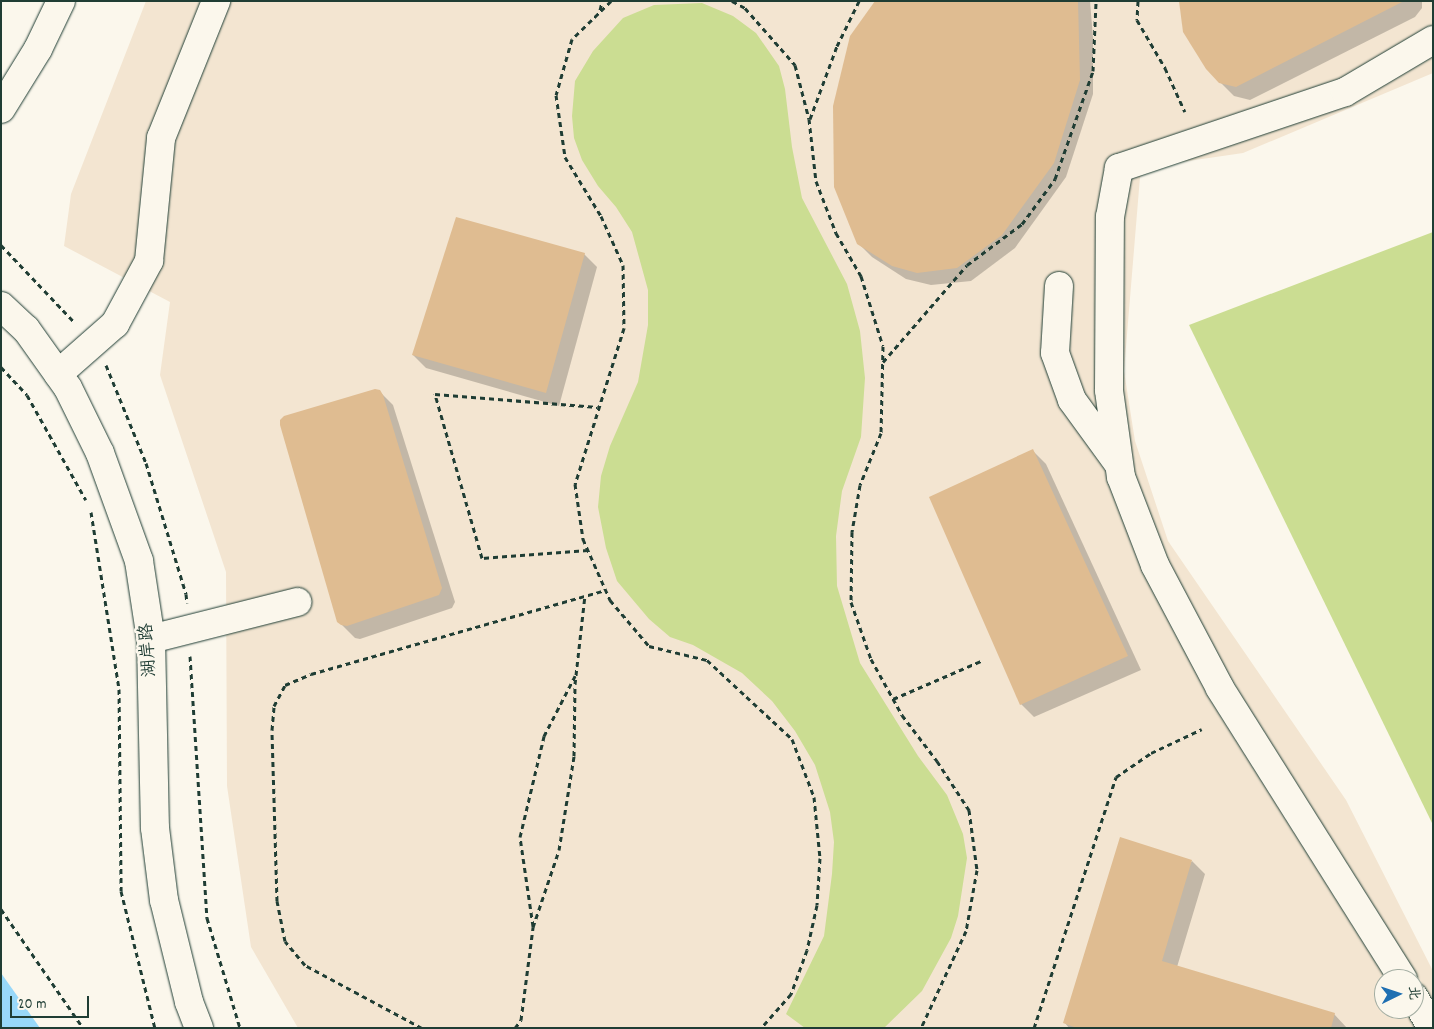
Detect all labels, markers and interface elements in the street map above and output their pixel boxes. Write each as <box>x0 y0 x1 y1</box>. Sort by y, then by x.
street label: 湖岸路 <box>137 622 163 678</box>
north arrow <box>1374 969 1424 1019</box>
text: 北 <box>1403 985 1423 1001</box>
scale bar <box>12 986 91 1018</box>
text: 20 m <box>18 994 46 1016</box>

